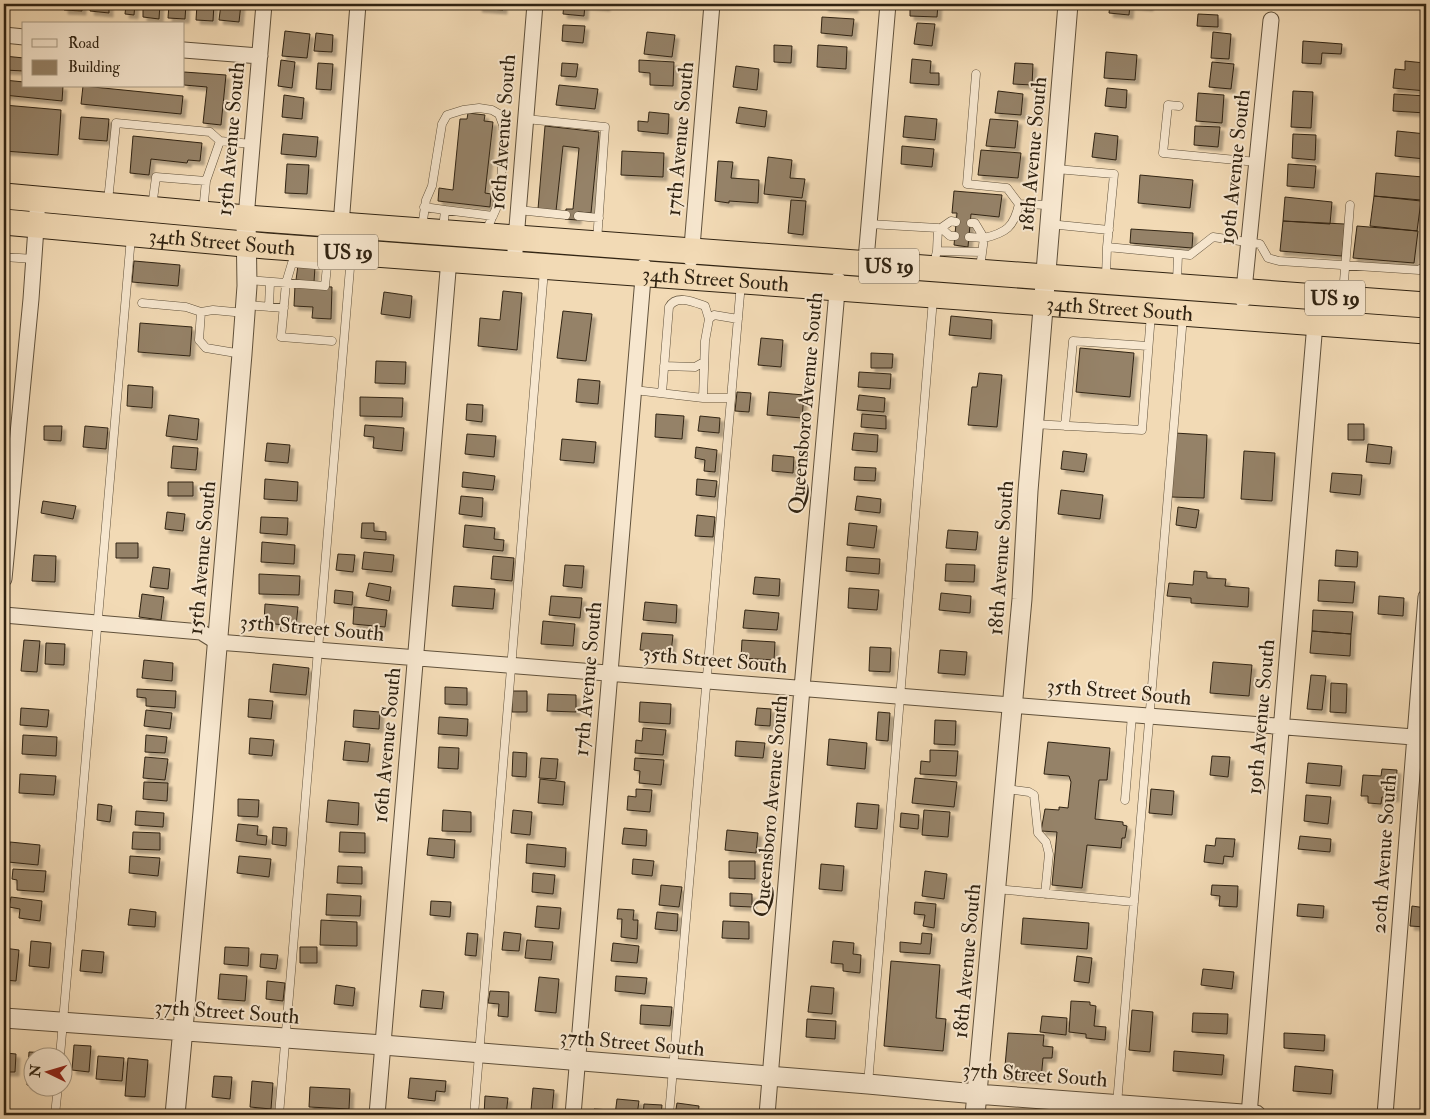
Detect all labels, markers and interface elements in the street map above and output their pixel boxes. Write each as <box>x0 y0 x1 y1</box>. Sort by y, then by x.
legend <box>22 22 185 88</box>
text: Road <box>68 34 100 53</box>
street label: 16th Avenue South <box>484 53 522 211</box>
text: Building <box>68 58 120 77</box>
street label: 15th Avenue South <box>211 61 251 217</box>
street label: 17th Avenue South <box>660 61 700 217</box>
street label: 18th Avenue South <box>1013 76 1053 232</box>
street label: 19th Avenue South <box>1213 88 1257 246</box>
street label: 34th Street South <box>148 222 296 262</box>
road number: US 19 <box>318 234 378 270</box>
road number: US 19 <box>859 248 919 284</box>
street label: 34th Street South <box>641 260 790 298</box>
road number: US 19 <box>1305 280 1365 316</box>
street label: 34th Street South <box>1045 290 1194 327</box>
street label: Queensboro Avenue South <box>783 291 829 515</box>
street label: 15th Avenue South <box>182 480 222 636</box>
street label: 18th Avenue South <box>982 480 1020 636</box>
street label: 17th Avenue South <box>568 601 608 757</box>
street label: 35th Street South <box>239 608 385 648</box>
street label: 19th Avenue South <box>1241 638 1281 796</box>
street label: 35th Street South <box>642 640 788 680</box>
street label: 16th Avenue South <box>367 666 407 824</box>
street label: 35th Street South <box>1046 672 1192 712</box>
street label: Queensboro Avenue South <box>748 694 794 918</box>
street label: 20th Avenue South <box>1365 774 1403 934</box>
street label: 18th Avenue South <box>947 883 987 1039</box>
street label: 37th Street South <box>154 993 300 1031</box>
street label: 37th Street South <box>558 1023 706 1063</box>
north arrow <box>22 1046 72 1096</box>
street label: 37th Street South <box>962 1056 1108 1094</box>
text: N <box>26 1063 45 1079</box>

